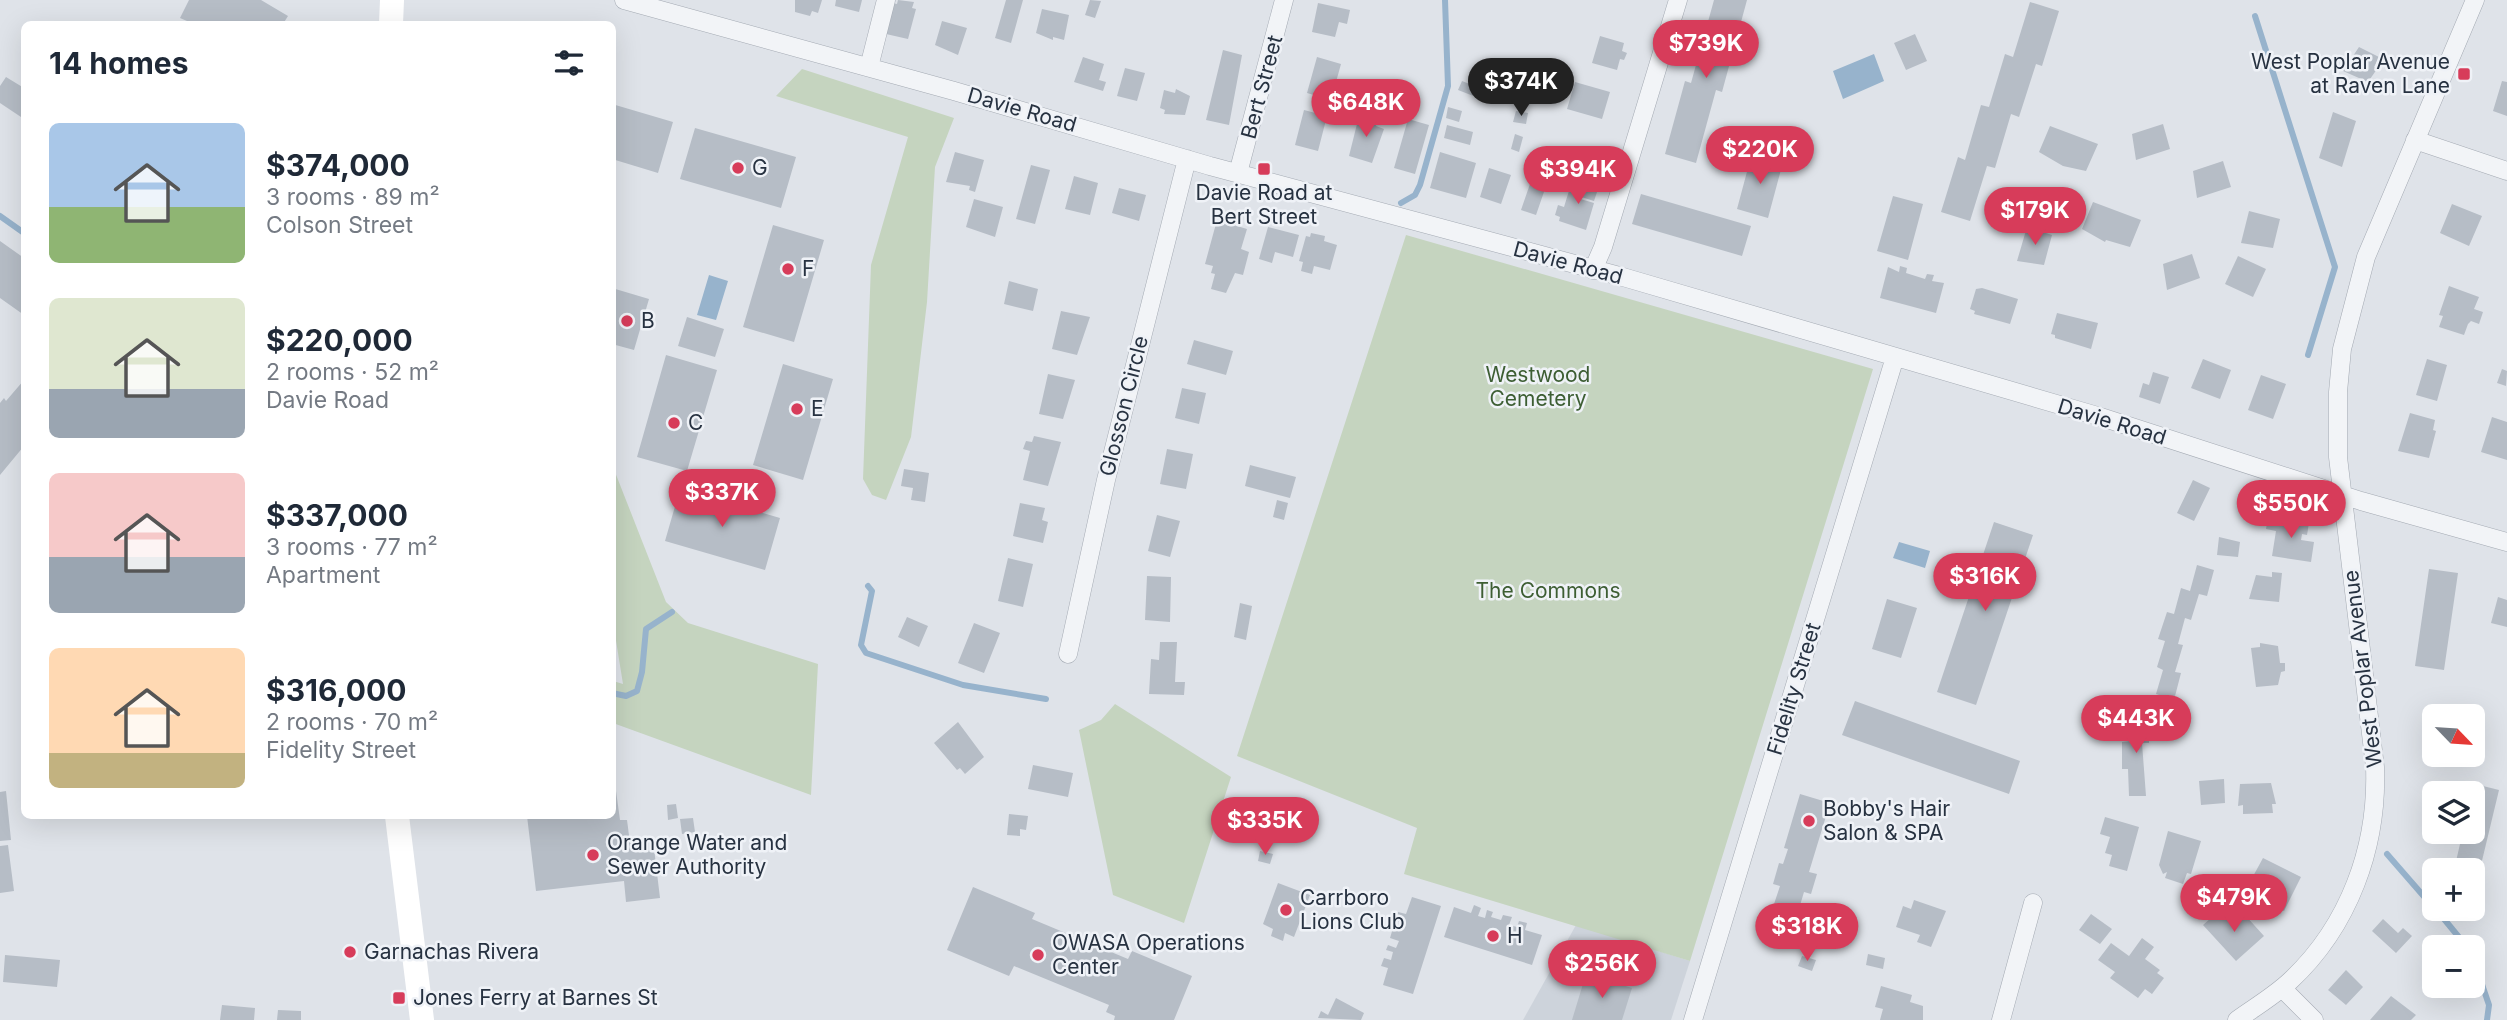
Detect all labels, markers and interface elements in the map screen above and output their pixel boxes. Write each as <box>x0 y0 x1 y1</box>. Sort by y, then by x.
pin: $739K <box>1657 20 1755 80</box>
text: $739K <box>1669 29 1743 57</box>
street label: Bert Street <box>1236 32 1287 141</box>
icon: filters <box>550 44 588 82</box>
text: 14 homes <box>49 45 188 81</box>
place label: West Poplar Avenue at Raven Lane <box>2251 49 2450 98</box>
pin: $374K <box>1472 58 1570 118</box>
marker: West Poplar Avenue at Raven Lane <box>2456 66 2472 82</box>
text: $374K <box>1484 67 1558 95</box>
pin: $648K <box>1317 80 1415 139</box>
street label: Davie Road <box>965 82 1080 137</box>
text: $648K <box>1327 88 1405 116</box>
pin: $220K <box>1711 127 1809 186</box>
text: $220K <box>1722 135 1798 163</box>
pin: $394K <box>1529 146 1627 206</box>
text: $374,000 <box>266 147 410 183</box>
icon: home <box>105 151 189 235</box>
place label: G <box>752 155 768 180</box>
text: $394K <box>1540 155 1616 183</box>
marker: G <box>730 160 746 176</box>
marker: Davie Road at Bert Street <box>1256 161 1272 177</box>
place label: Davie Road at Bert Street <box>1196 180 1333 229</box>
text: 3 rooms · 89 m² <box>266 183 440 211</box>
pin: $179K <box>1986 188 2084 247</box>
text: $179K <box>2000 196 2070 224</box>
text: Colson Street <box>266 211 413 239</box>
street label: Davie Road <box>1511 236 1626 289</box>
place label: F <box>802 256 814 281</box>
marker: F <box>780 261 796 277</box>
place label: B <box>641 308 655 333</box>
marker: B <box>619 313 635 329</box>
text: $220,000 <box>266 322 413 358</box>
icon: home <box>105 326 189 410</box>
street label: Glosson Circle <box>1094 333 1153 479</box>
text: 2 rooms · 52 m² <box>266 358 439 386</box>
park label: Westwood Cemetery <box>1486 362 1590 411</box>
text: Davie Road <box>266 386 389 414</box>
street label: Davie Road <box>2055 393 2170 450</box>
place label: E <box>811 396 824 421</box>
marker: E <box>789 401 805 417</box>
place label: C <box>688 410 703 435</box>
marker: C <box>666 415 682 431</box>
pin: $337K <box>673 470 771 529</box>
text: $337K <box>685 478 759 506</box>
pin: $550K <box>2242 480 2340 540</box>
text: $550K <box>2253 489 2329 517</box>
text: $337,000 <box>266 497 408 533</box>
icon: home <box>105 501 189 585</box>
text: 3 rooms · 77 m² <box>266 533 438 561</box>
pin: $316K <box>1936 554 2034 613</box>
text: Apartment <box>266 561 380 589</box>
text: $316K <box>1949 562 2021 590</box>
street label: West Poplar Avenue <box>2338 569 2387 769</box>
park label: The Commons <box>1476 578 1620 603</box>
street label: Fidelity Street <box>1762 620 1826 758</box>
text: $316,000 <box>266 672 406 708</box>
icon: home <box>105 676 189 760</box>
pin: $443K <box>2087 696 2185 755</box>
text: $443K <box>2097 704 2175 732</box>
north arrow <box>2422 704 2485 766</box>
map controls <box>2422 704 2485 998</box>
text: 2 rooms · 70 m² <box>266 708 438 736</box>
text: Fidelity Street <box>266 736 416 764</box>
button: layers <box>2422 781 2485 844</box>
place label: Bobby's Hair Salon & SPA <box>1823 796 1950 845</box>
pin: $335K <box>1216 798 1314 857</box>
text: $335K <box>1227 806 1303 834</box>
marker: Bobby's Hair Salon & SPA <box>1801 813 1817 829</box>
place label: Orange Water and Sewer Authority <box>607 830 787 879</box>
marker: Orange Water and Sewer Authority <box>585 847 601 863</box>
button: + <box>2422 858 2485 921</box>
pin: $479K <box>2185 874 2283 934</box>
text: $479K <box>2196 883 2272 911</box>
place label: Carrboro Lions Club <box>1300 885 1405 934</box>
marker: Carrboro Lions Club <box>1278 902 1294 918</box>
pin: $318K <box>1758 904 1856 963</box>
text: $318K <box>1771 912 1843 940</box>
place label: H <box>1507 923 1523 948</box>
marker: H <box>1485 928 1501 944</box>
place label: OWASA Operations Center <box>1052 930 1245 979</box>
button: − <box>2422 935 2485 998</box>
place label: Garnachas Rivera <box>364 939 539 964</box>
pin: $256K <box>1553 940 1651 1000</box>
marker: Garnachas Rivera <box>342 944 358 960</box>
marker: OWASA Operations Center <box>1030 947 1046 963</box>
text: $256K <box>1564 949 1640 977</box>
place label: Jones Ferry at Barnes St <box>413 985 658 1010</box>
marker: Jones Ferry at Barnes St <box>391 990 407 1006</box>

